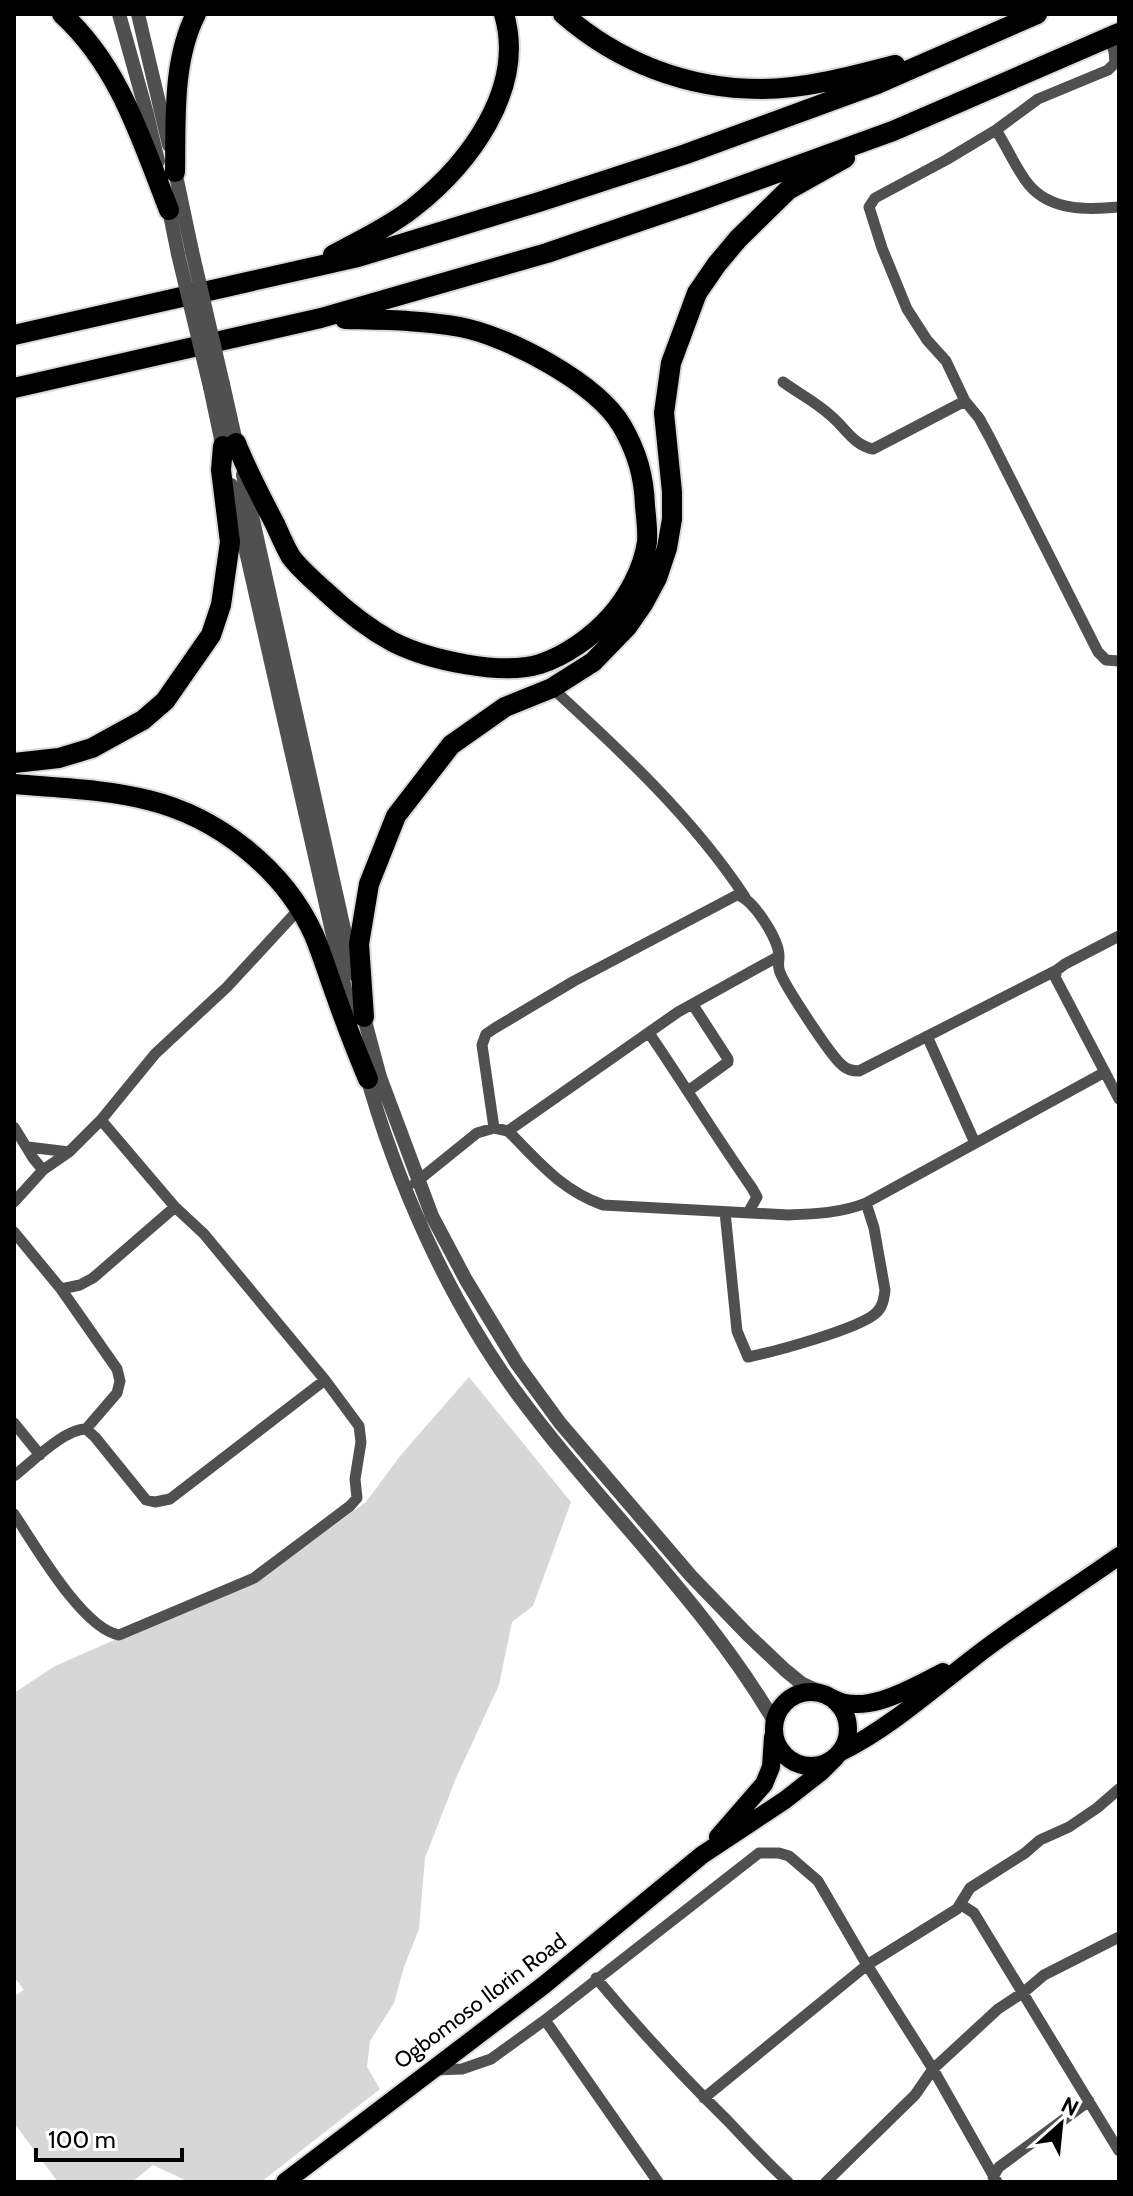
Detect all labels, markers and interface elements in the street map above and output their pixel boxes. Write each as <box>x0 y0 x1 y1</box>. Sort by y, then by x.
street label: Ogbomoso Ilorin Road <box>389 1927 571 2075</box>
north arrow <box>1021 2084 1101 2164</box>
text: N <box>1057 2091 1083 2122</box>
scale bar <box>36 2112 182 2162</box>
text: 100 m <box>48 2125 116 2154</box>

